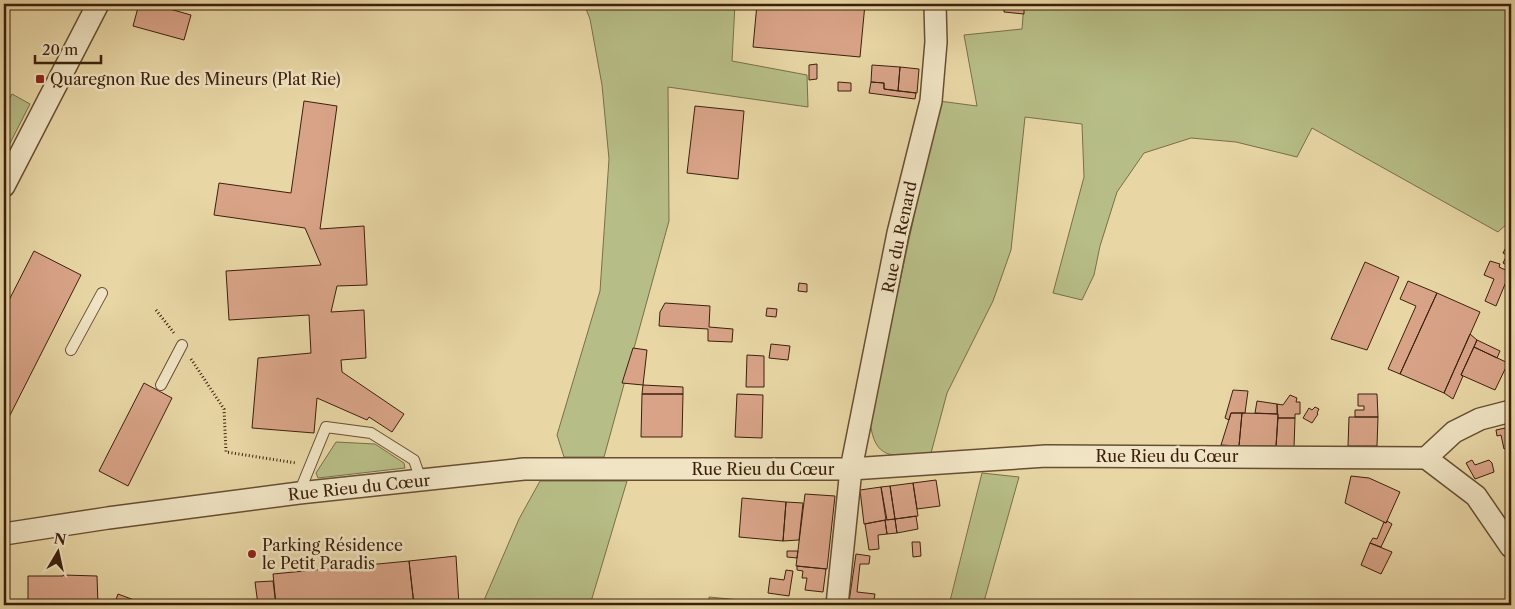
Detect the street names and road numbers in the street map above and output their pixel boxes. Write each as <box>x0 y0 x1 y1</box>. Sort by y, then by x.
street label: Rue du Renard <box>877 179 921 295</box>
street label: Rue Rieu du Cœur <box>1096 446 1239 466</box>
street label: Rue Rieu du Cœur <box>692 459 835 479</box>
street label: Rue Rieu du Cœur <box>287 470 431 504</box>

